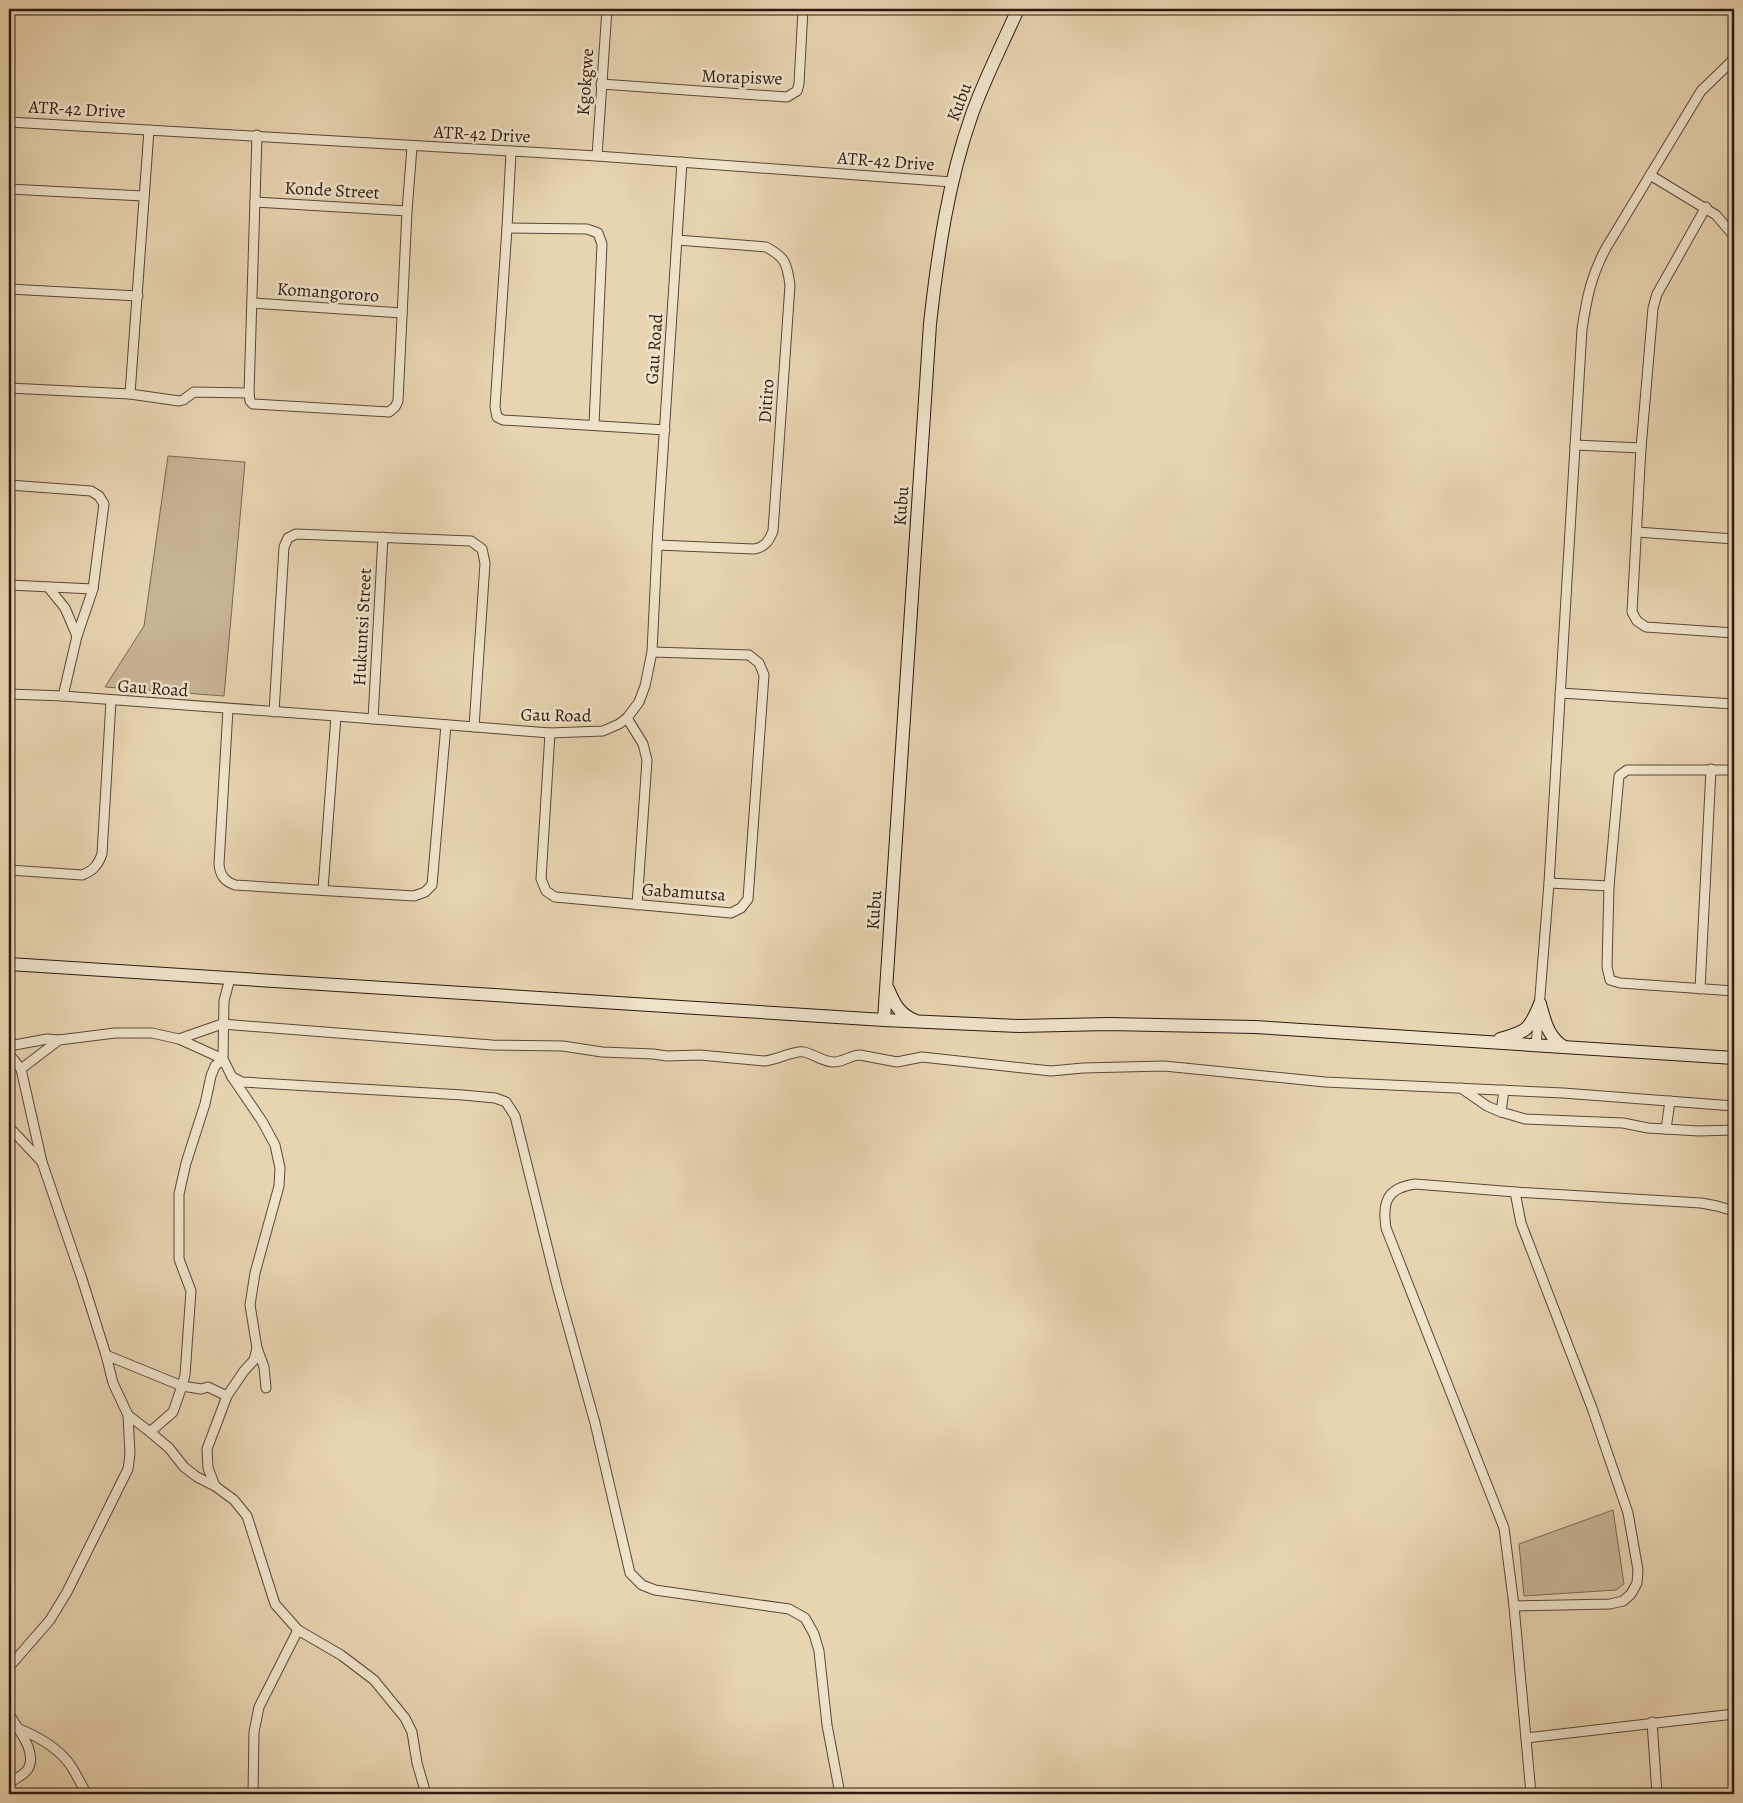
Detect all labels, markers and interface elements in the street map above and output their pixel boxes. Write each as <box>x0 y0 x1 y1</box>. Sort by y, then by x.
street label: Kgokgwe <box>571 48 599 116</box>
street label: Morapiswe <box>701 64 783 90</box>
street label: Kubu <box>941 79 977 125</box>
street label: ATR-42 Drive <box>27 94 126 124</box>
street label: ATR-42 Drive <box>432 119 531 149</box>
street label: ATR-42 Drive <box>836 146 935 176</box>
street label: Konde Street <box>284 176 380 204</box>
street label: Komangororo <box>276 276 380 308</box>
street label: Gau Road <box>640 312 668 385</box>
street label: Ditiro <box>752 378 780 424</box>
street label: Kubu <box>888 485 914 527</box>
street label: Hukuntsi Street <box>347 567 377 687</box>
street label: Gau Road <box>117 674 190 702</box>
street label: Gau Road <box>520 702 592 728</box>
street label: Gabamutsa <box>641 877 727 907</box>
street label: Kubu <box>861 889 887 931</box>

